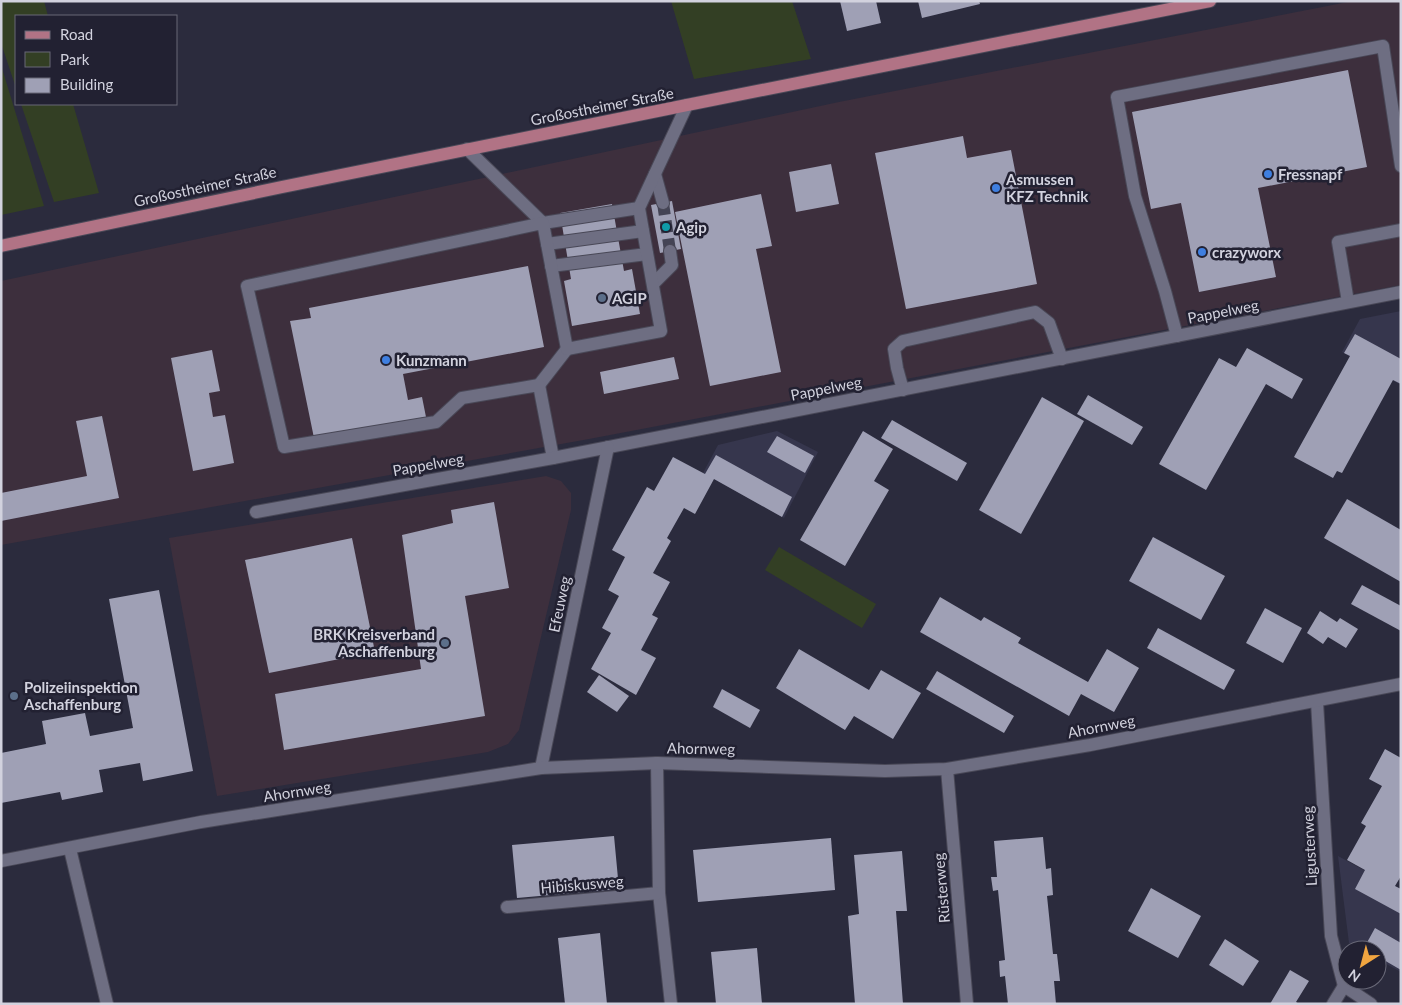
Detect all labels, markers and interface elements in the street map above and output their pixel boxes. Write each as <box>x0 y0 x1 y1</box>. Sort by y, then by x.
legend <box>15 15 178 105</box>
text: Road <box>60 25 93 43</box>
text: Park <box>60 50 90 68</box>
text: Building <box>60 75 113 93</box>
street label: Großostheimer Straße <box>529 83 675 129</box>
street label: Großostheimer Straße <box>132 162 278 210</box>
place label: Fressnapf <box>1278 165 1343 183</box>
marker: Fressnapf <box>1262 168 1274 180</box>
place label: Asmussen KFZ Technik <box>1005 170 1089 205</box>
marker: Asmussen KFZ Technik <box>990 182 1002 194</box>
place label: Agip <box>675 218 707 236</box>
marker: Agip <box>660 221 672 233</box>
place label: crazyworx <box>1212 243 1281 261</box>
marker: crazyworx <box>1196 246 1208 258</box>
place label: AGIP <box>611 289 647 307</box>
marker: AGIP <box>596 292 608 304</box>
street label: Pappelweg <box>1186 295 1260 327</box>
place label: Kunzmann <box>396 351 467 369</box>
marker: Kunzmann <box>380 354 392 366</box>
street label: Pappelweg <box>789 372 863 404</box>
street label: Pappelweg <box>391 449 465 479</box>
street label: Efeuweg <box>544 574 574 634</box>
place label: BRK Kreisverband Aschaffenburg <box>313 625 435 660</box>
marker: BRK Kreisverband Aschaffenburg <box>439 637 451 649</box>
place label: Polizeiinspektion Aschaffenburg <box>23 678 138 713</box>
marker: Polizeiinspektion Aschaffenburg <box>8 690 20 702</box>
street label: Ahornweg <box>1066 711 1136 741</box>
street label: Ahornweg <box>667 738 735 758</box>
street label: Ahornweg <box>262 777 332 805</box>
street label: Ligusterweg <box>1298 805 1320 886</box>
street label: Rüsterweg <box>929 852 953 924</box>
street label: Hibiskusweg <box>540 871 624 897</box>
north arrow <box>1337 940 1387 990</box>
text: N <box>1345 966 1363 986</box>

